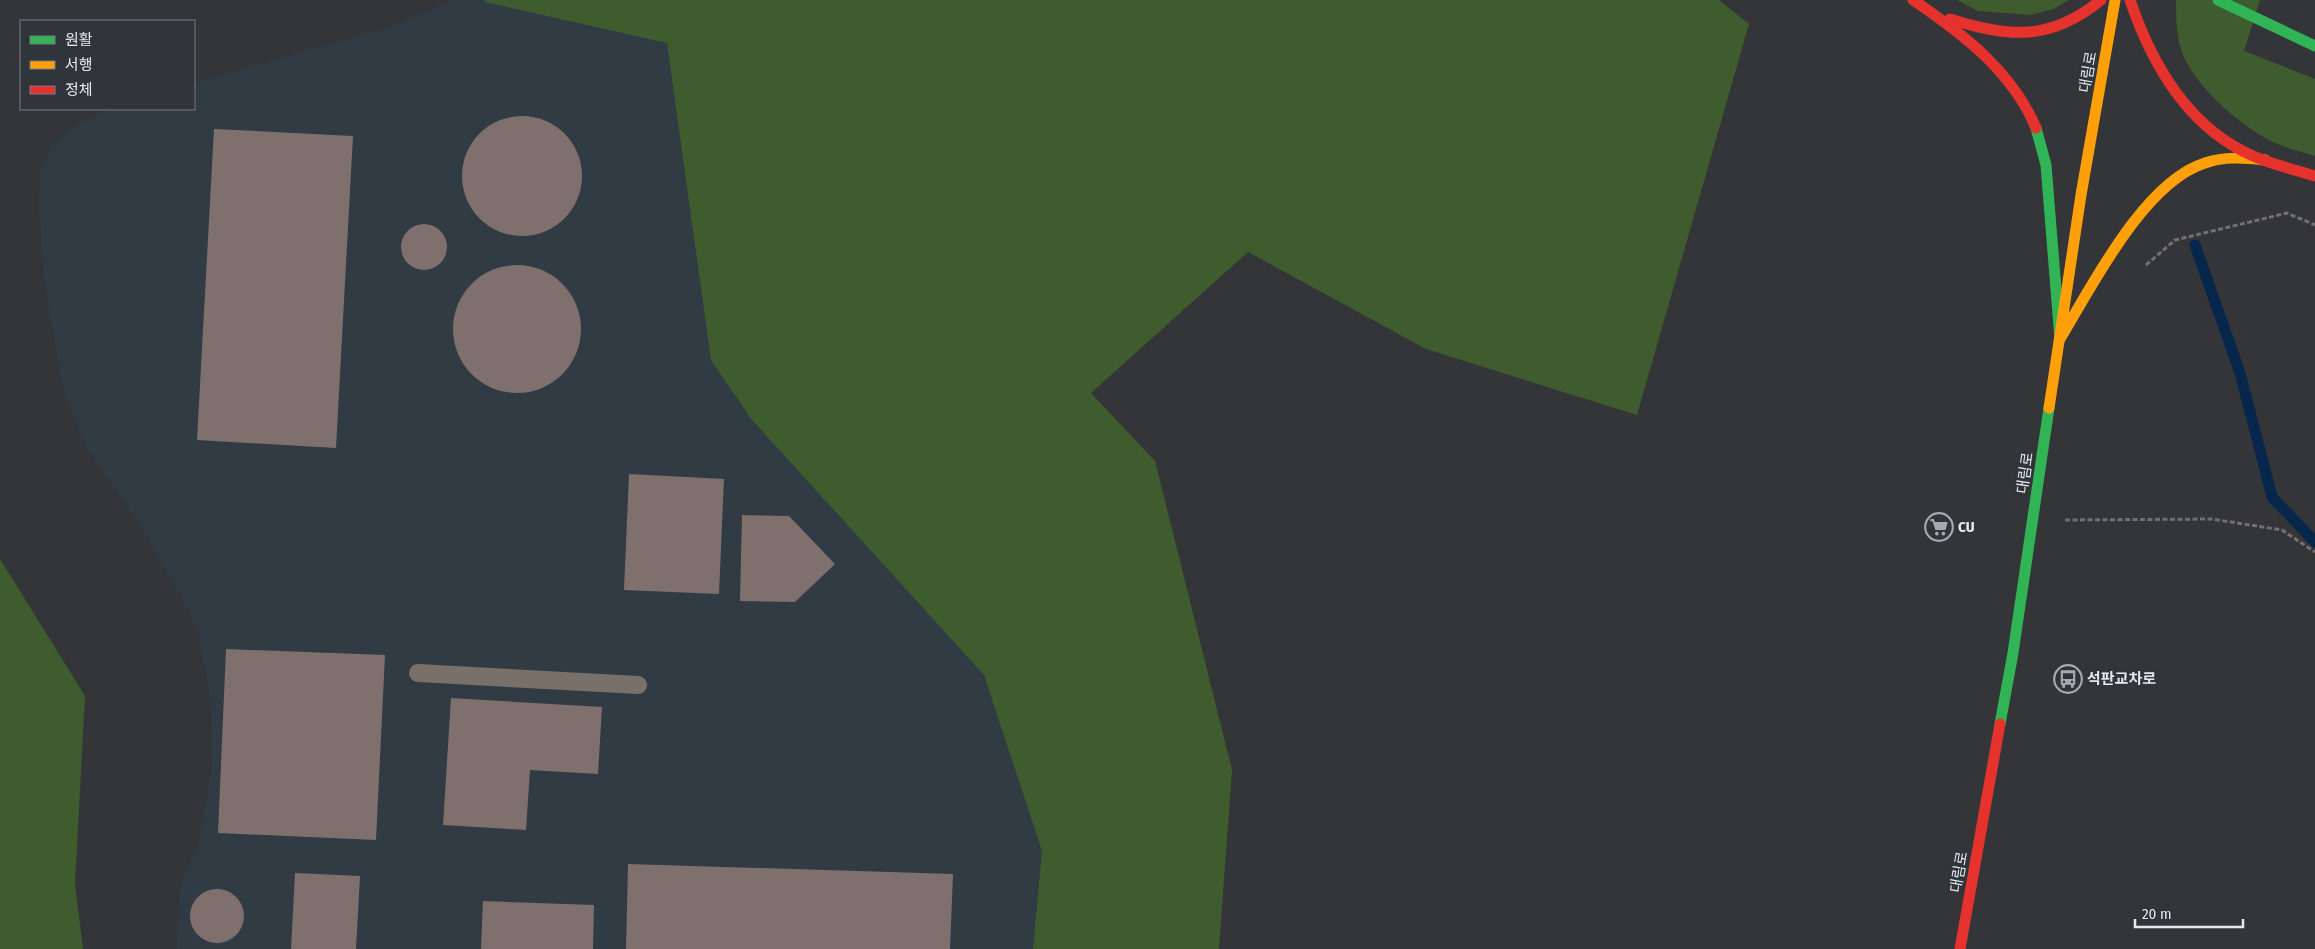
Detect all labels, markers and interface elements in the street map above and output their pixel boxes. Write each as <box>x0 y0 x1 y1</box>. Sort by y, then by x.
legend <box>20 20 195 110</box>
text: 원활 <box>65 31 93 49</box>
street label: 대림로 <box>2076 50 2100 94</box>
text: 서행 <box>65 56 93 74</box>
text: 정체 <box>65 81 93 99</box>
street label: 대림로 <box>2013 451 2037 495</box>
supermarket icon: CU <box>1924 512 1954 542</box>
place label: CU <box>1958 518 1975 536</box>
bus stop icon: 석판교차로 <box>2053 664 2083 694</box>
place label: 석판교차로 <box>2087 670 2156 688</box>
street label: 대림로 <box>1947 850 1971 894</box>
scale bar <box>2135 896 2242 928</box>
text: 20 m <box>2142 905 2172 923</box>

